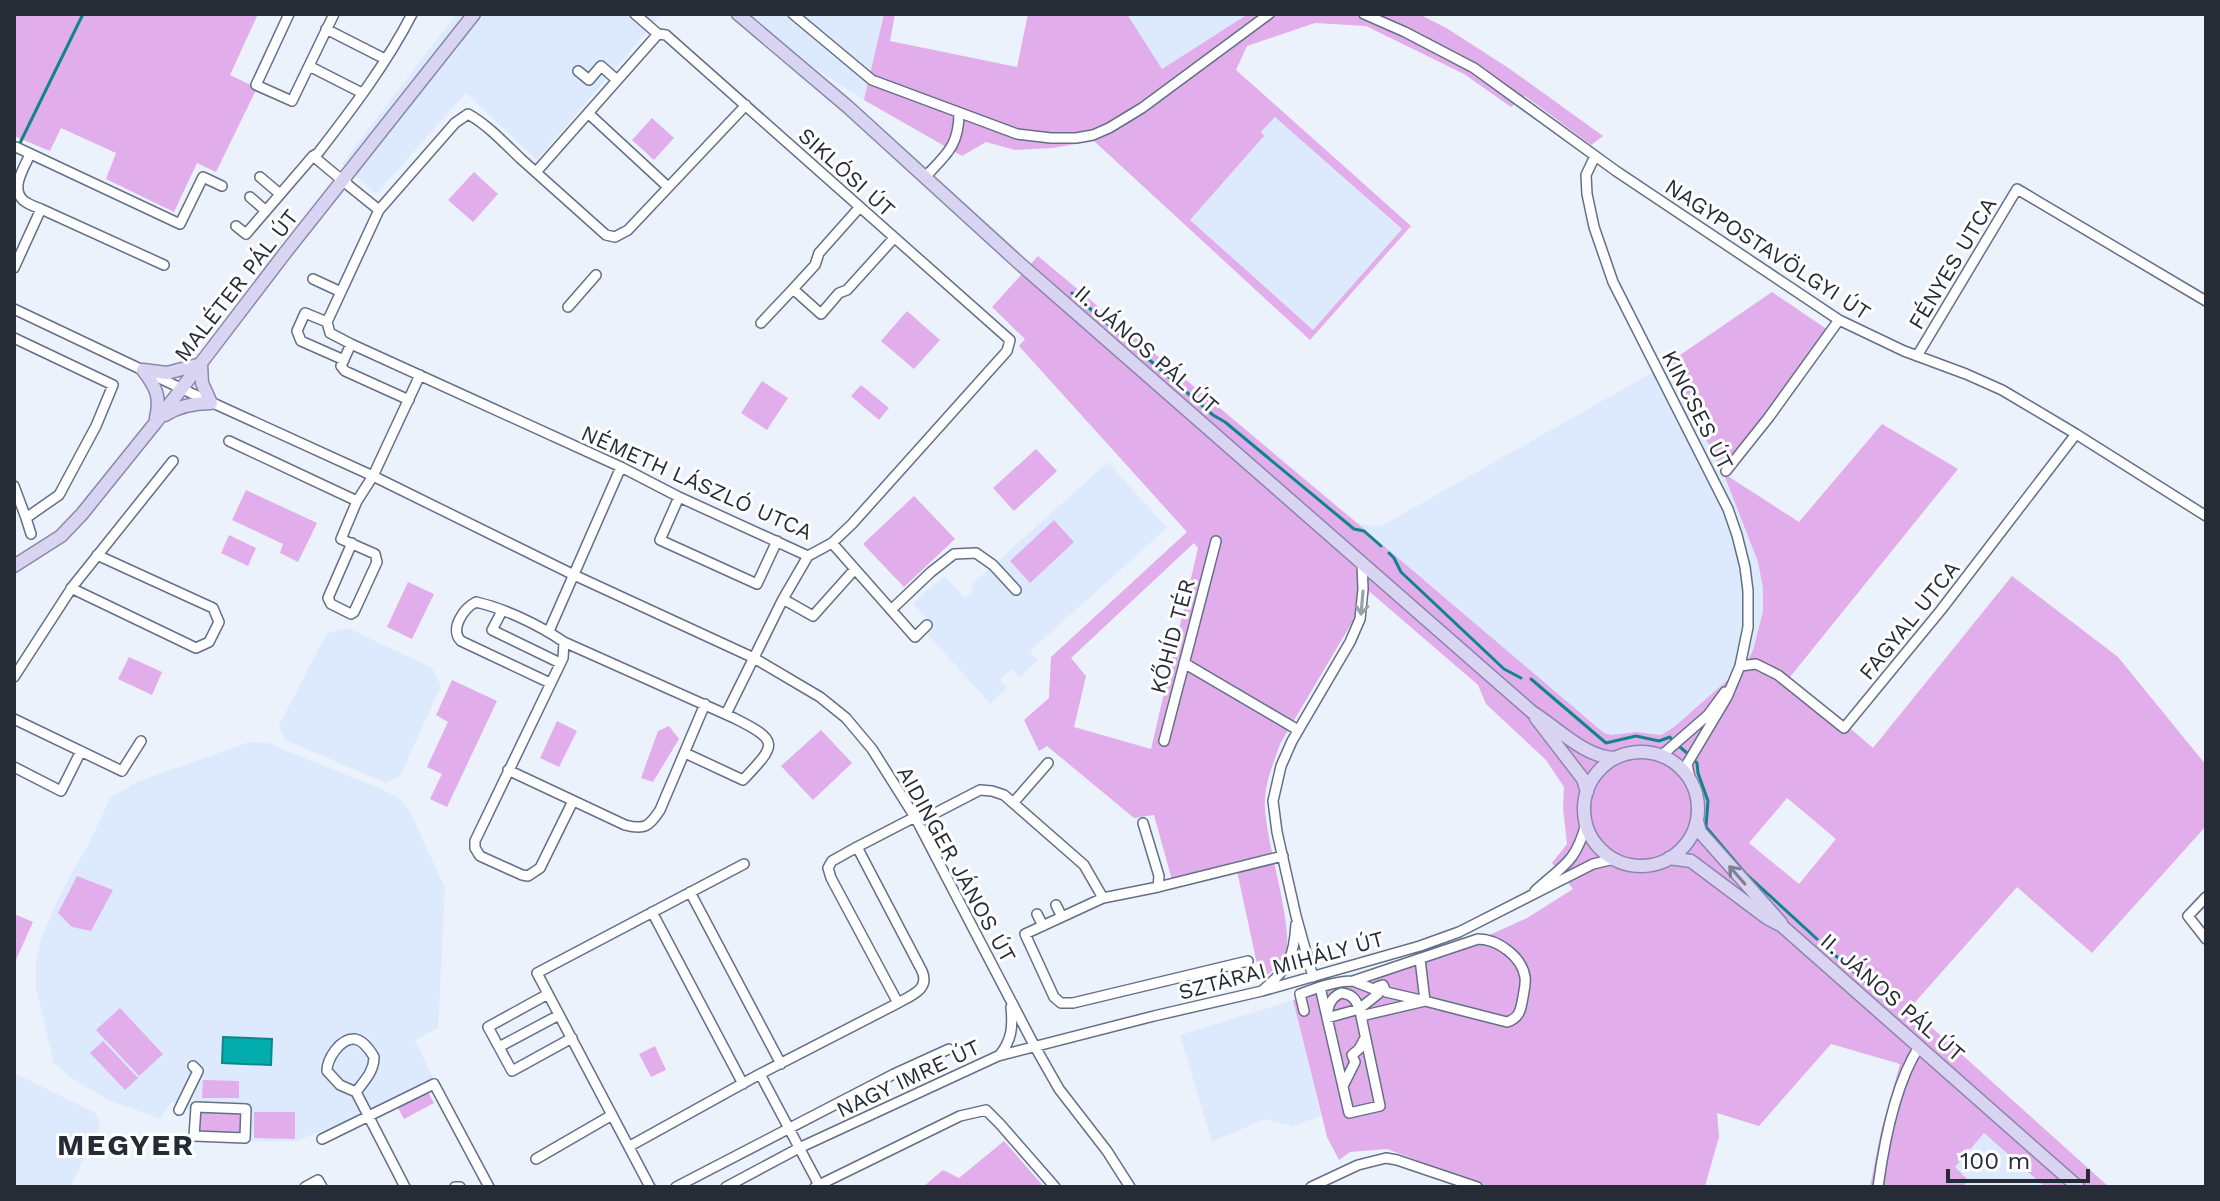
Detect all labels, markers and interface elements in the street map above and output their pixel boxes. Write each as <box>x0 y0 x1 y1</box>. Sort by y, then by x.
street label: SIKLÓSI ÚT <box>793 123 900 222</box>
street label: NAGYPOSTAVÖLGYI ÚT <box>1660 174 1875 325</box>
street label: FÉNYES UTCA <box>1903 193 2002 334</box>
street label: MALÉTER PÁL ÚT <box>169 204 303 366</box>
street label: II. JÁNOS PÁL ÚT <box>1070 280 1224 419</box>
street label: KINCSES ÚT <box>1657 346 1738 474</box>
street label: NÉMETH LÁSZLÓ UTCA <box>578 420 816 545</box>
street label: FAGYAL UTCA <box>1854 556 1965 685</box>
street label: KŐHÍD TÉR <box>1145 576 1200 696</box>
one-way arrow <box>1354 589 1369 616</box>
street label: AIDINGER JÁNOS ÚT <box>892 762 1021 967</box>
one-way arrow <box>1728 865 1746 885</box>
street label: SZTÁRAI MIHÁLY ÚT <box>1176 926 1387 1005</box>
street label: II. JÁNOS PÁL ÚT <box>1816 928 1970 1067</box>
street label: NAGY IMRE ÚT <box>833 1034 984 1123</box>
district label: MEGYER <box>57 1127 195 1162</box>
scale bar <box>1948 1133 2088 1183</box>
text: 100 m <box>1960 1147 2030 1175</box>

